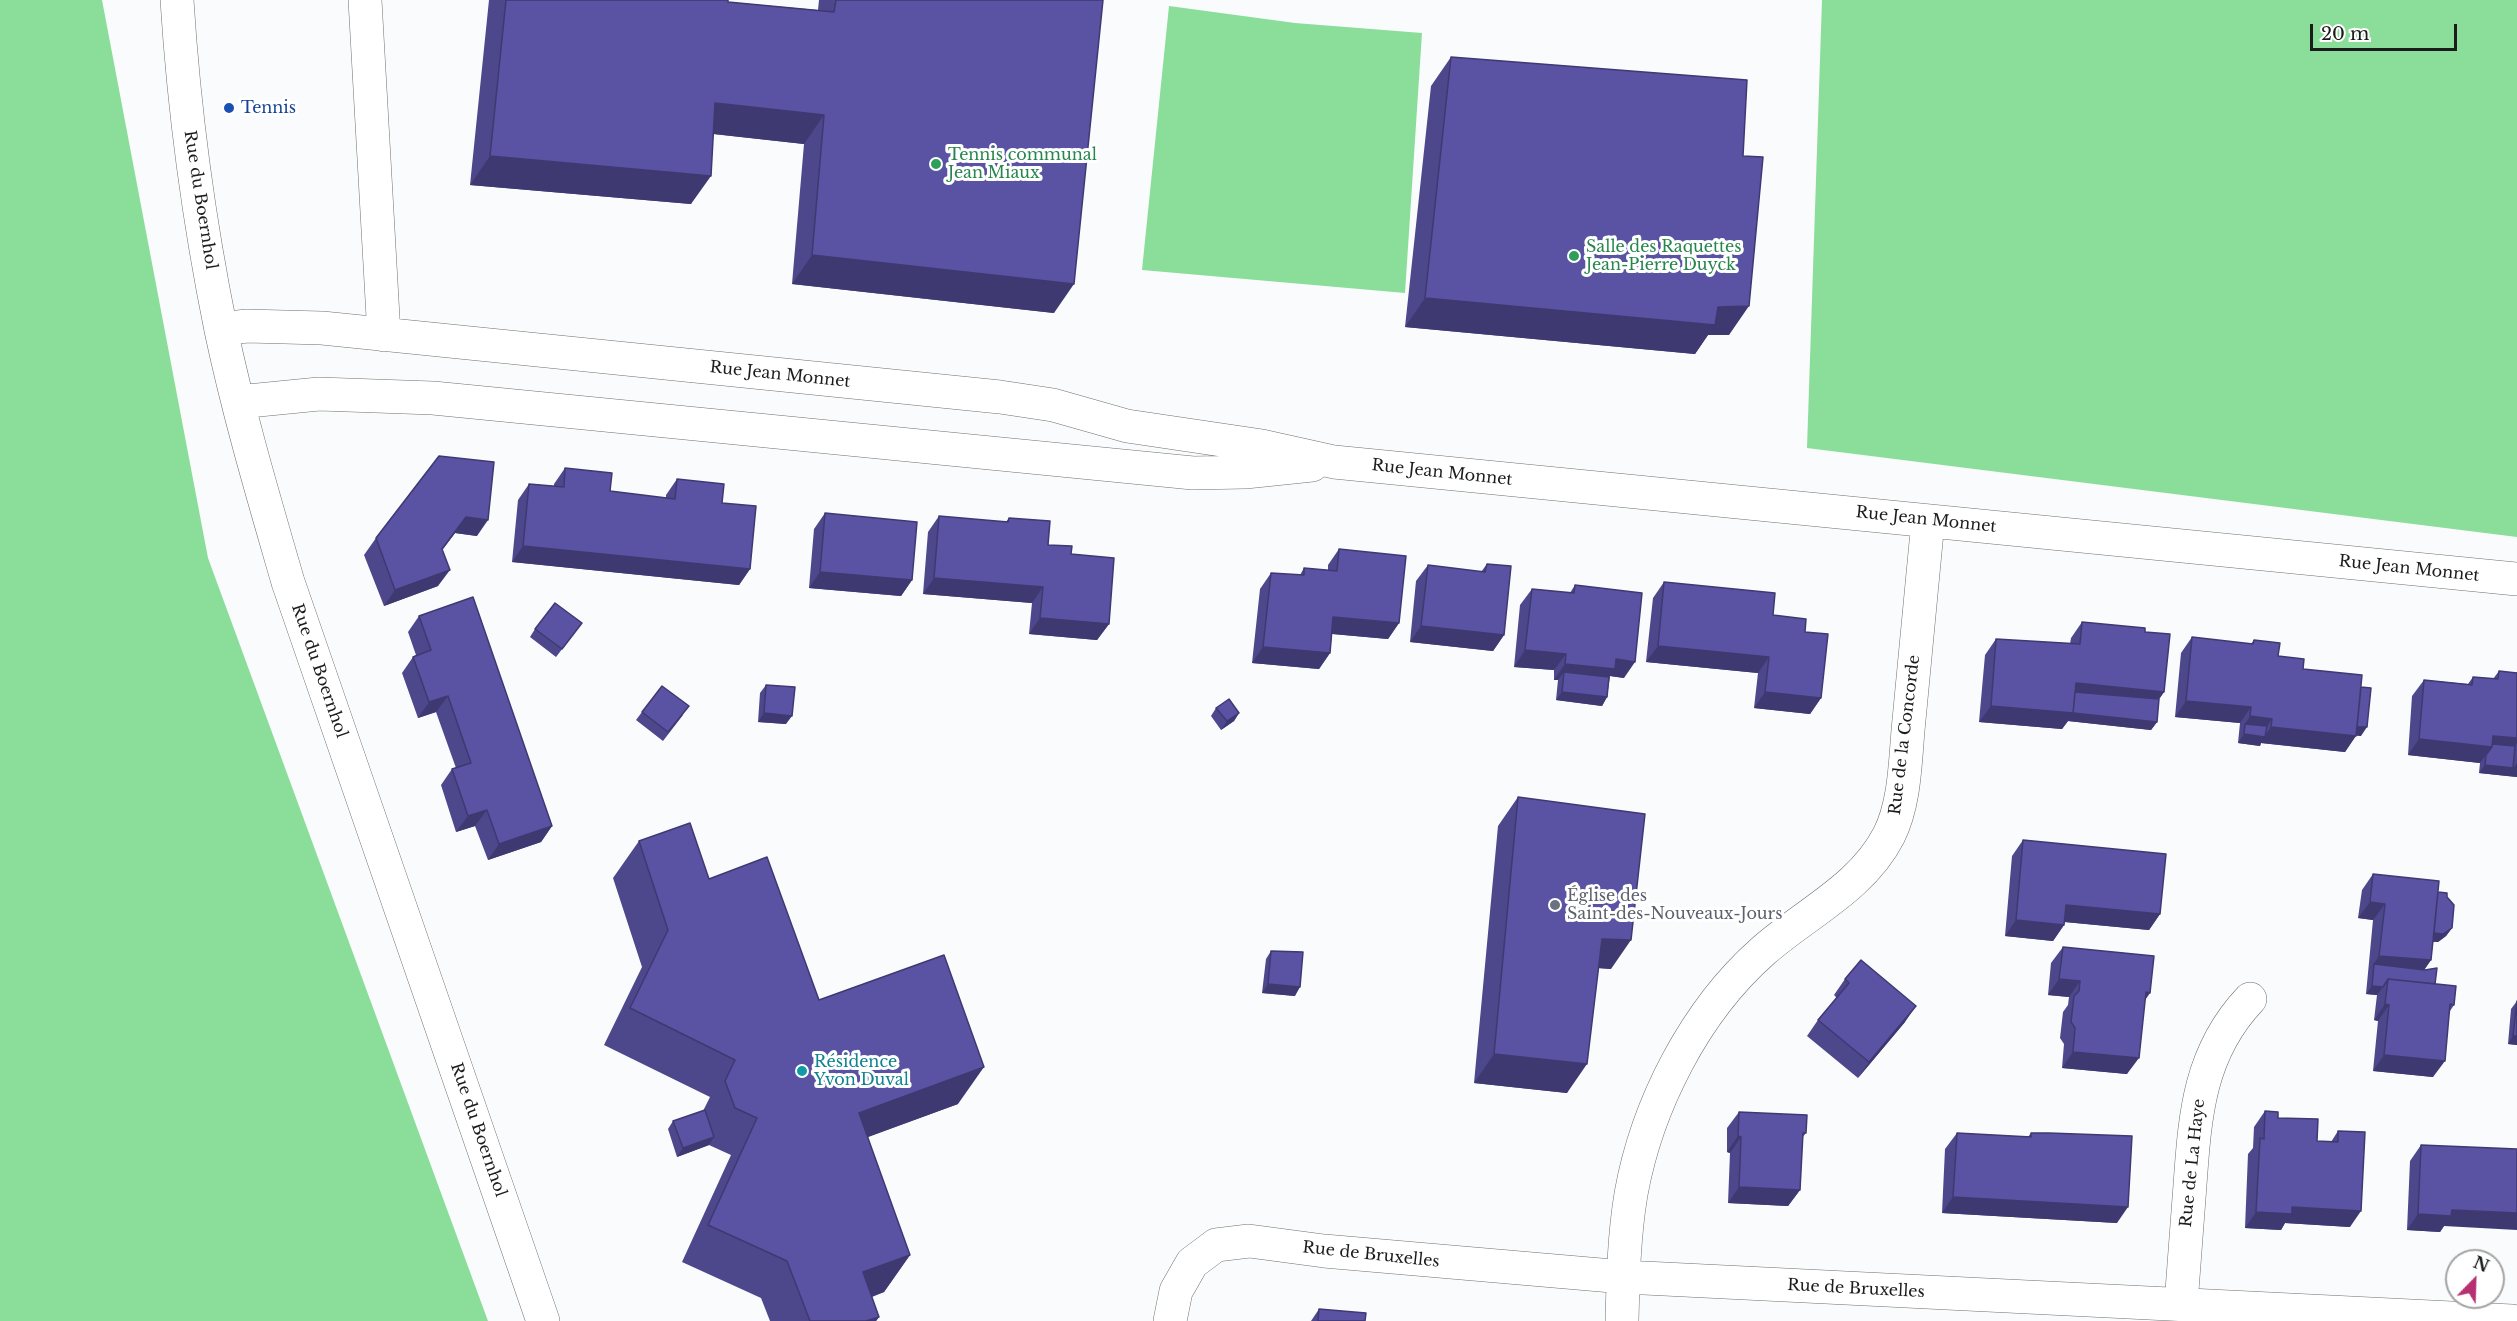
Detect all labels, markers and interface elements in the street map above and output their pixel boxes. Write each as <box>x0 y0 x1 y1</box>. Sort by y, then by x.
scale bar <box>2313 12 2460 50</box>
text: 20 m <box>2321 23 2369 45</box>
place label: Tennis <box>241 98 296 118</box>
marker: Tennis <box>222 101 236 115</box>
street label: Rue du Boernhol <box>180 129 220 271</box>
place label: Tennis communal Jean Miaux <box>948 145 1097 183</box>
marker: Tennis communal Jean Miaux <box>929 157 943 171</box>
place label: Salle des Raquettes Jean-Pierre Duyck <box>1586 237 1742 275</box>
marker: Salle des Raquettes Jean-Pierre Duyck <box>1567 249 1581 263</box>
street label: Rue Jean Monnet <box>709 358 851 392</box>
street label: Rue Jean Monnet <box>1371 456 1513 490</box>
street label: Rue Jean Monnet <box>1855 503 1997 537</box>
street label: Rue Jean Monnet <box>2338 552 2480 586</box>
street label: Rue du Boernhol <box>287 601 351 741</box>
street label: Rue de la Concorde <box>1886 654 1924 816</box>
place label: Église des Saint-des-Nouveaux-Jours <box>1567 886 1782 924</box>
marker: Église des Saint-des-Nouveaux-Jours <box>1548 898 1562 912</box>
place label: Résidence Yvon Duval <box>814 1052 909 1090</box>
street label: Rue du Boernhol <box>446 1060 510 1200</box>
marker: Résidence Yvon Duval <box>795 1064 809 1078</box>
street label: Rue de La Haye <box>2177 1098 2209 1228</box>
street label: Rue de Bruxelles <box>1302 1238 1440 1272</box>
north arrow <box>2445 1249 2505 1309</box>
text: N <box>2470 1252 2492 1276</box>
street label: Rue de Bruxelles <box>1787 1276 1925 1302</box>

